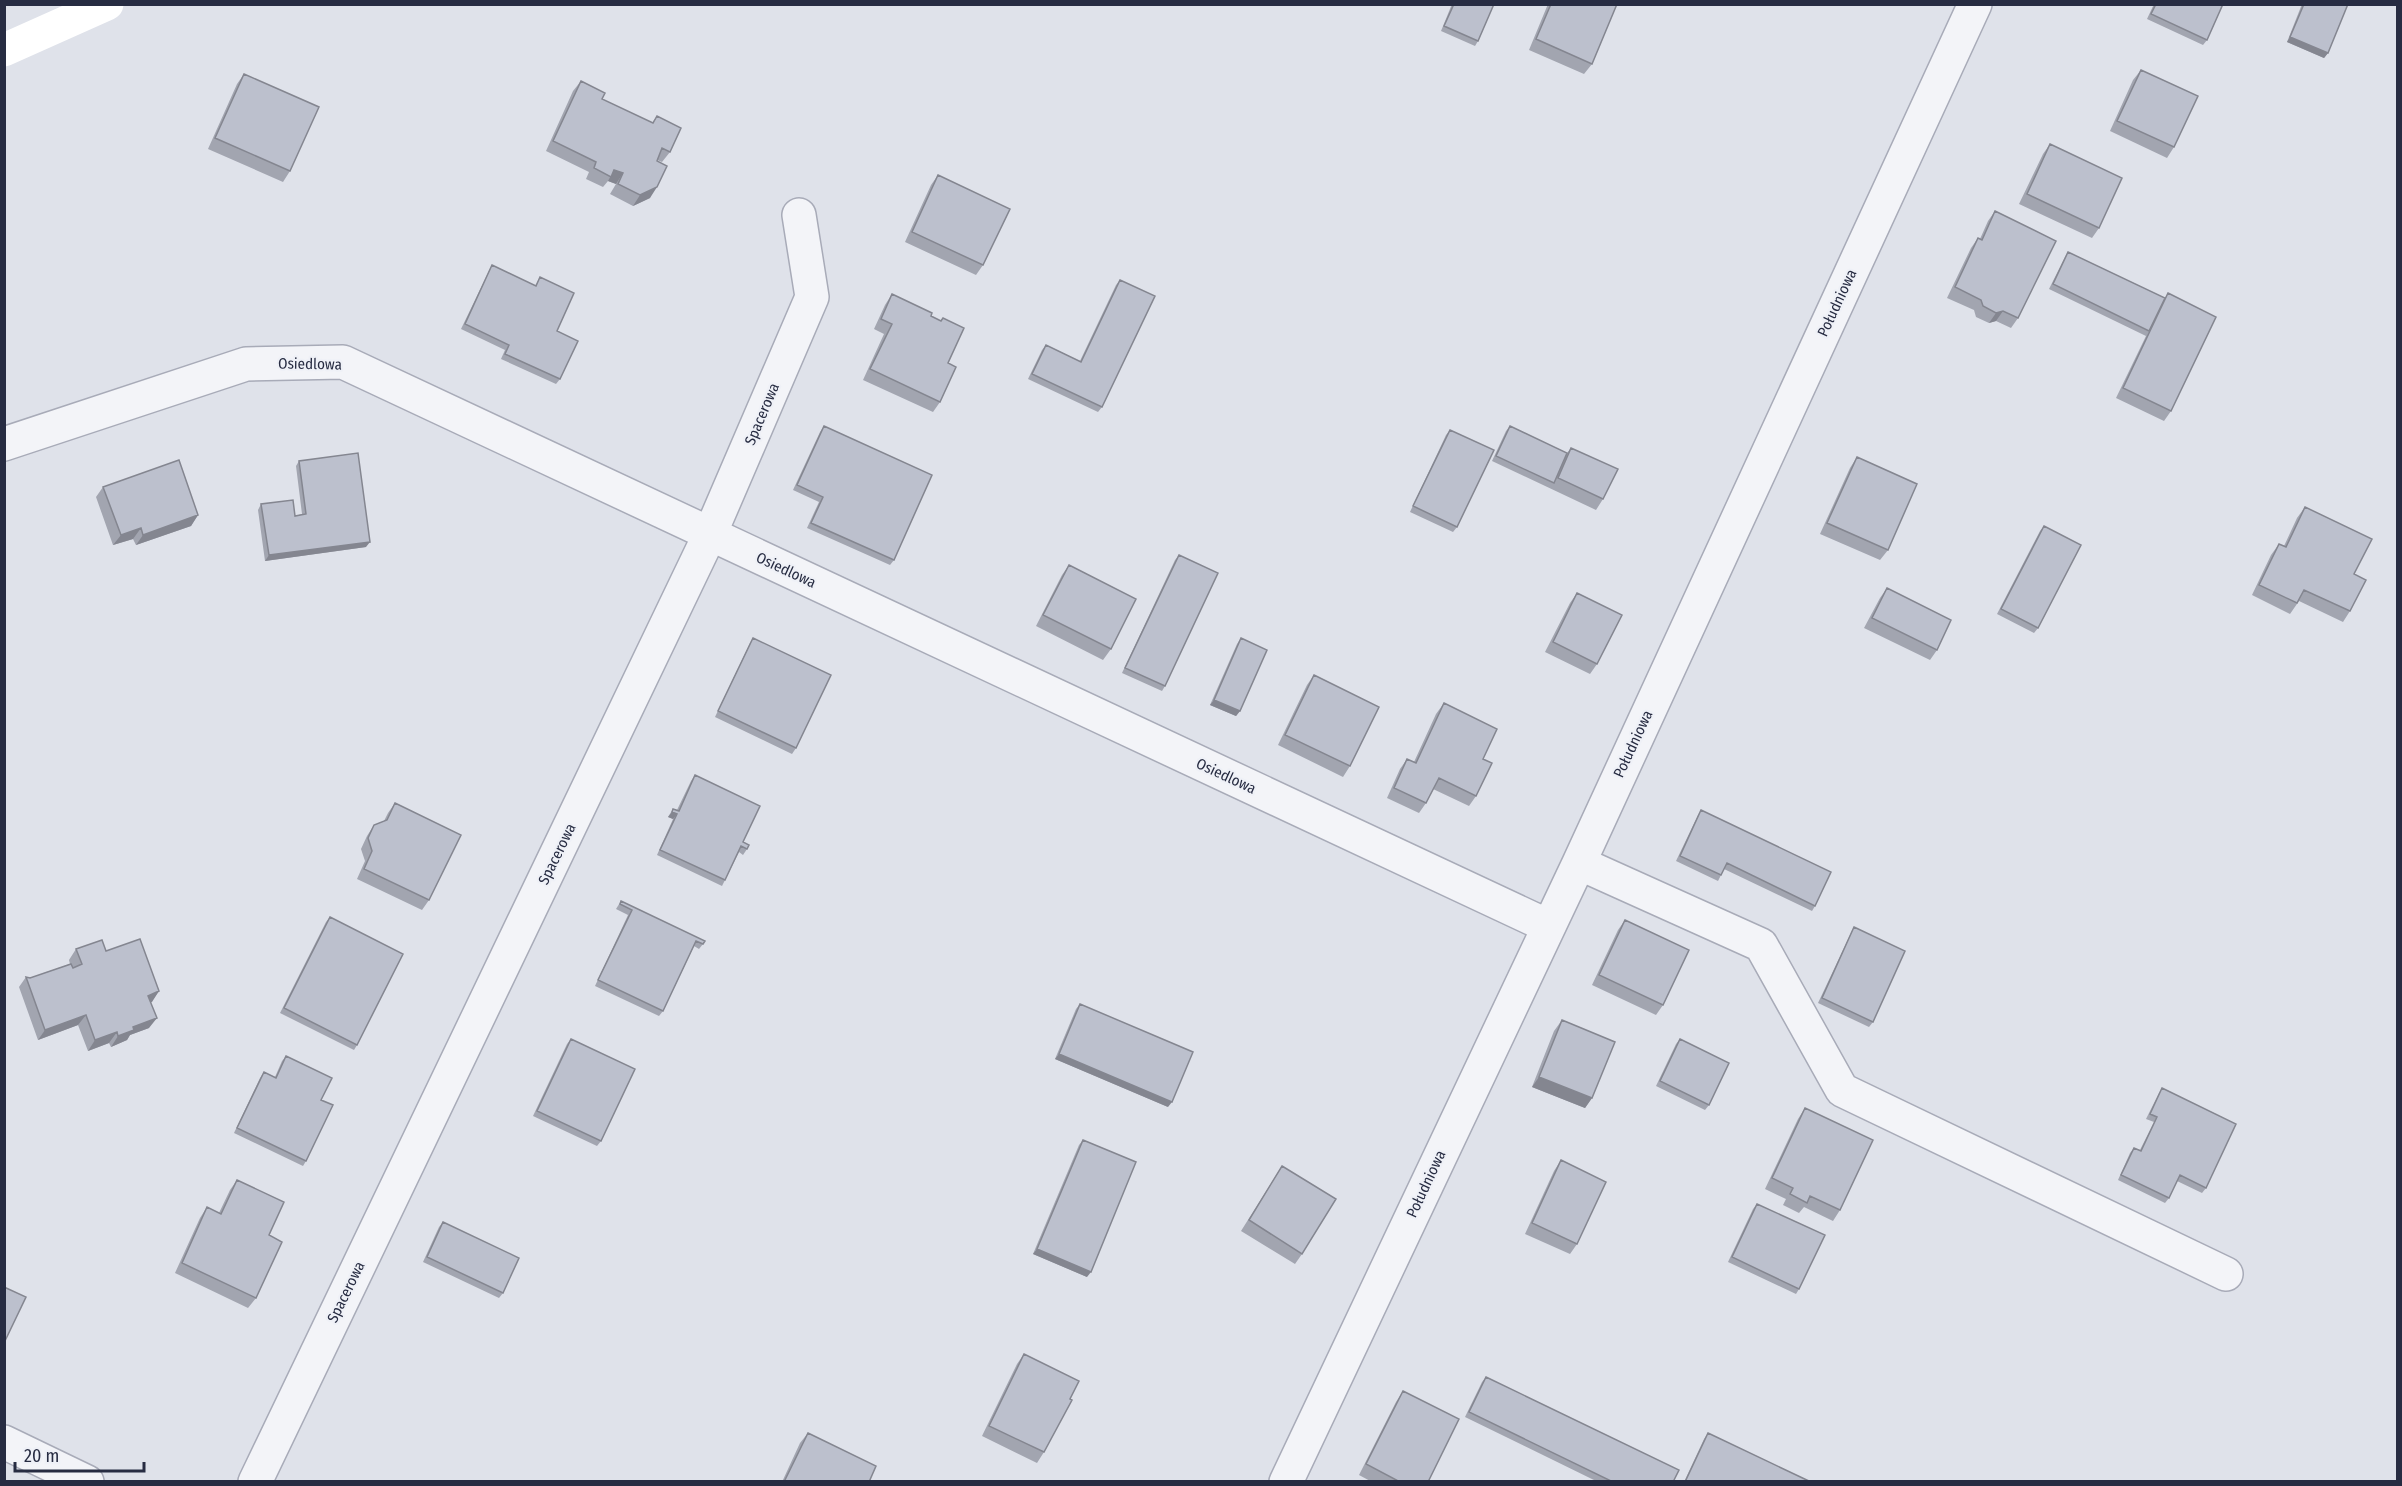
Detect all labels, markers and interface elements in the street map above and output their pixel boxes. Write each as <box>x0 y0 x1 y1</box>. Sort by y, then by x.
street label: Południowa <box>1814 267 1860 339</box>
street label: Osiedlowa <box>278 354 342 374</box>
street label: Spacerowa <box>741 380 783 448</box>
street label: Osiedlowa <box>753 548 819 592</box>
street label: Południowa <box>1610 708 1656 780</box>
street label: Osiedlowa <box>1193 754 1259 798</box>
street label: Spacerowa <box>534 820 580 888</box>
street label: Południowa <box>1403 1148 1449 1220</box>
street label: Spacerowa <box>323 1258 369 1326</box>
scale bar <box>15 1435 144 1473</box>
text: 20 m <box>24 1445 59 1467</box>

